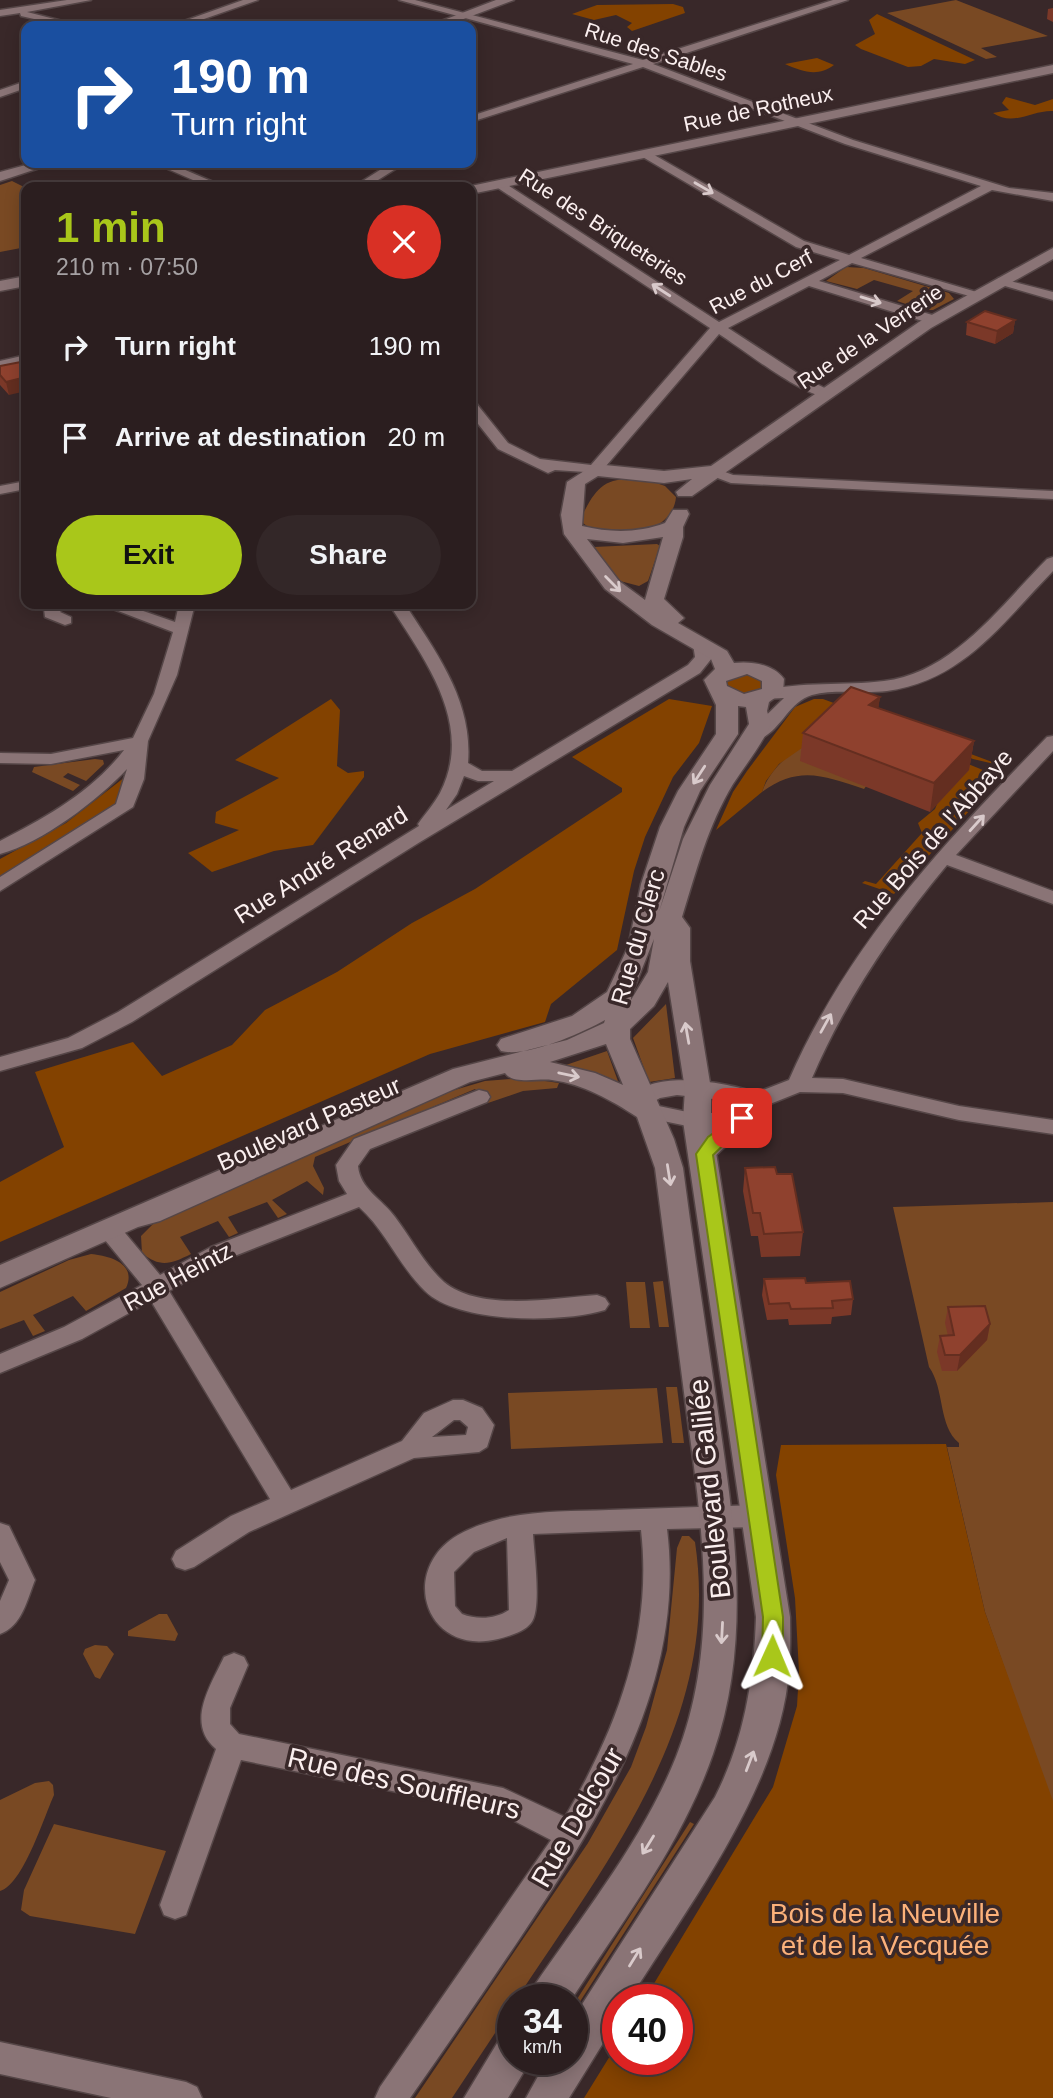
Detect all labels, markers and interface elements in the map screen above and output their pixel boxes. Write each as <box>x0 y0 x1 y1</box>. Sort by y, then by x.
street label: Rue des Sables <box>582 18 730 85</box>
icon: right <box>56 49 147 140</box>
text: 190 m <box>171 49 310 103</box>
street label: Rue de Rotheux <box>681 81 835 136</box>
text: Turn right <box>171 106 307 142</box>
street label: Rue des Briqueteries <box>515 164 692 290</box>
one-way arrow <box>693 182 713 196</box>
text: 1 min <box>56 204 166 251</box>
button: close <box>367 205 441 279</box>
street label: Rue du Cerf <box>705 245 816 318</box>
text: 210 m · 07:50 <box>56 254 198 280</box>
street label: Rue de la Verrerie <box>793 280 946 393</box>
one-way arrow <box>652 283 671 298</box>
one-way arrow <box>859 295 881 307</box>
icon: right <box>56 328 94 366</box>
text: Turn right <box>115 331 236 361</box>
text: 190 m <box>369 331 441 361</box>
icon: arrive <box>56 419 94 457</box>
text: Arrive at destination <box>115 422 366 452</box>
text: 20 m <box>387 422 445 452</box>
button: Exit <box>56 515 242 595</box>
button: Share <box>256 515 441 595</box>
one-way arrow <box>604 575 621 592</box>
street label: Rue Bois de l'Abbaye <box>847 744 1018 934</box>
one-way arrow <box>692 765 706 785</box>
street label: Rue André Renard <box>229 800 412 929</box>
one-way arrow <box>969 814 985 832</box>
street label: Rue du Clerc <box>605 866 670 1008</box>
one-way arrow <box>819 1014 833 1034</box>
one-way arrow <box>680 1022 694 1045</box>
one-way arrow <box>557 1069 580 1083</box>
street label: Boulevard Pasteur <box>213 1071 404 1176</box>
pin <box>712 1088 772 1148</box>
icon: arrive <box>723 1099 761 1137</box>
one-way arrow <box>663 1163 676 1186</box>
street label: Rue Heintz <box>119 1237 237 1316</box>
street label: Boulevard Galilée <box>683 1377 736 1600</box>
position arrow <box>735 1619 809 1693</box>
one-way arrow <box>716 1621 729 1644</box>
street label: Rue des Souffleurs <box>285 1742 523 1825</box>
street label: Rue Delcour <box>525 1742 630 1892</box>
one-way arrow <box>744 1751 757 1773</box>
one-way arrow <box>640 1835 654 1855</box>
park label: Bois de la Neuville et de la Vecquée <box>770 1898 1000 1961</box>
one-way arrow <box>627 1948 642 1967</box>
speed limit sign: 40 <box>602 1984 693 2075</box>
text: 34 <box>523 2001 562 2040</box>
text: km/h <box>523 2037 562 2057</box>

